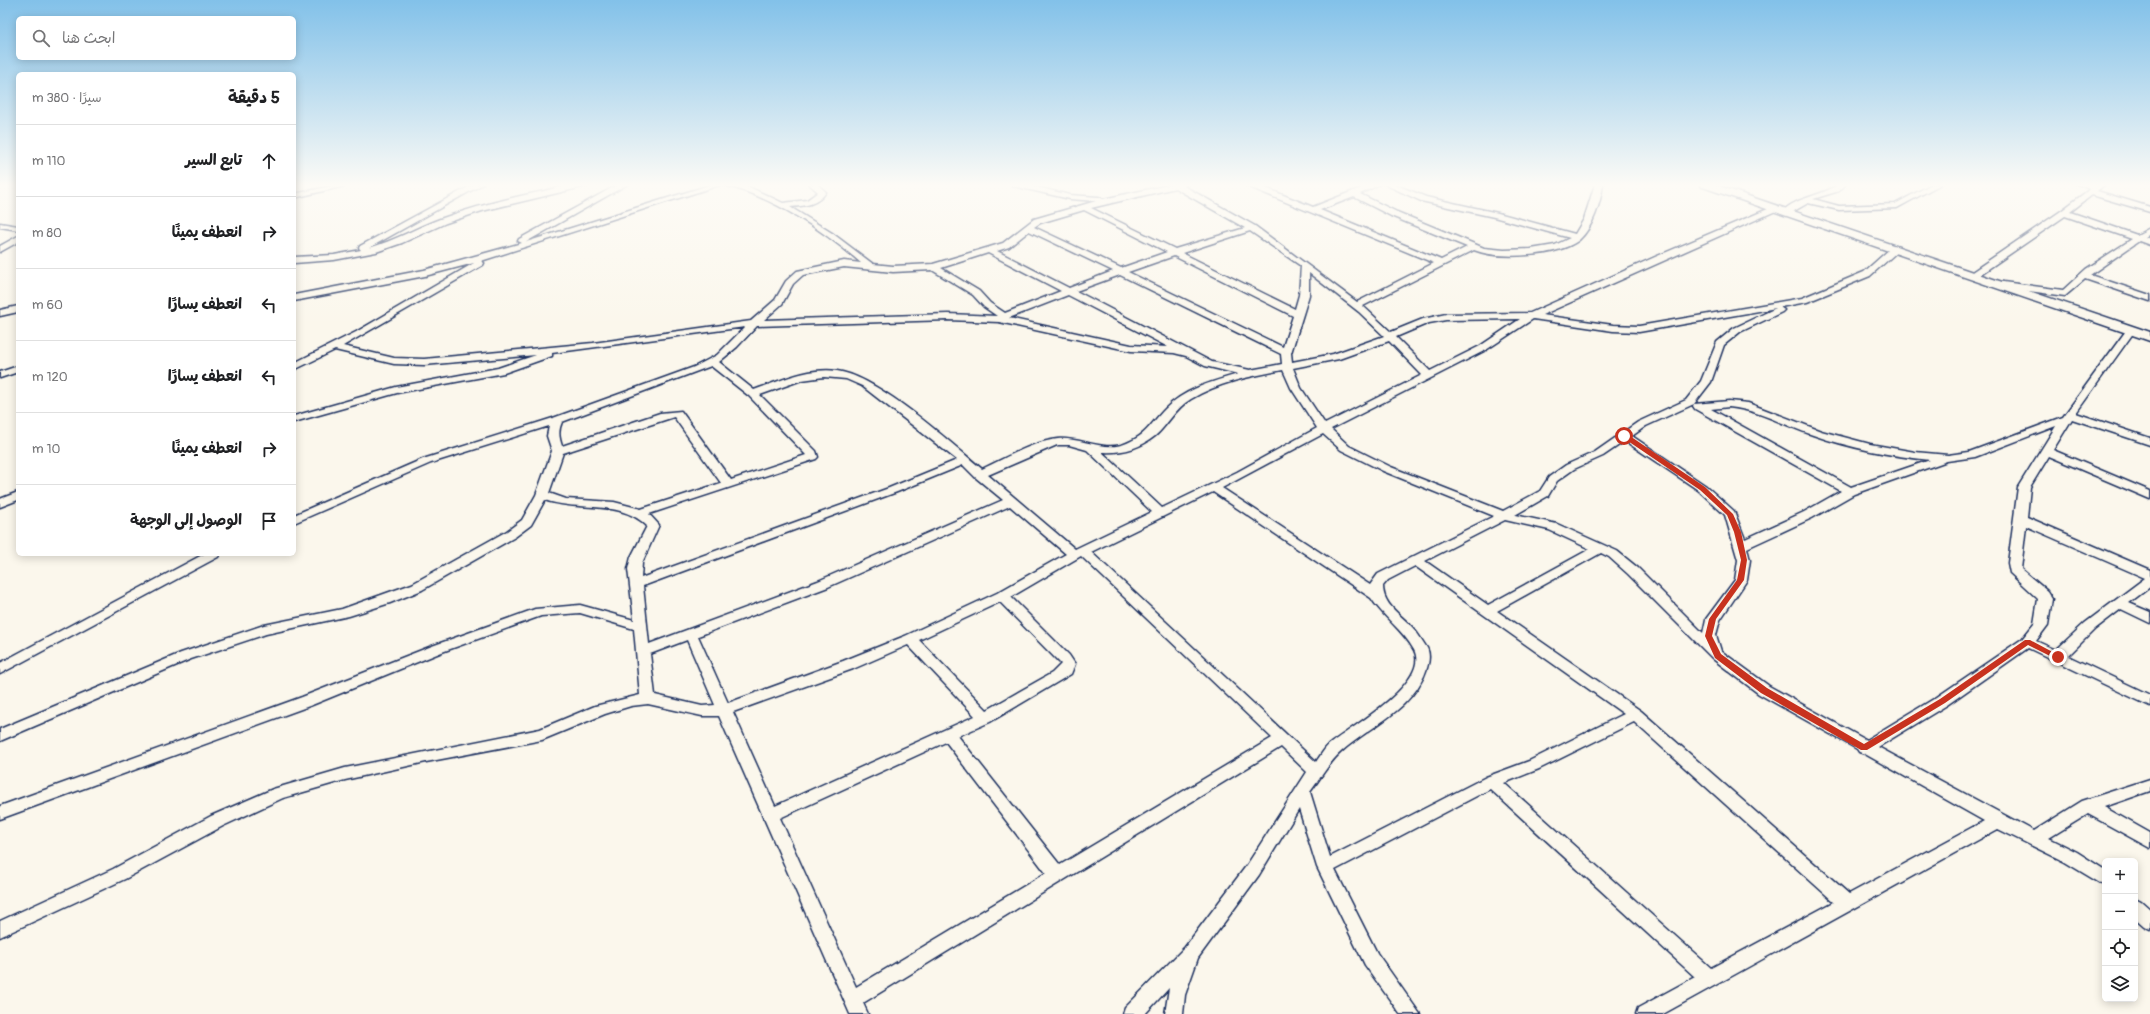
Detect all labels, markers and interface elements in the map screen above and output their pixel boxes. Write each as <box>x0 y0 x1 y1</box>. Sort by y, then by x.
search box <box>16 16 296 60</box>
icon: search <box>30 27 52 49</box>
text: ابحث هنا <box>62 29 115 48</box>
text: 5 دقيقة <box>228 87 280 108</box>
text: سيرًا · 380 m <box>32 90 102 106</box>
icon: ahead <box>258 150 280 172</box>
text: تابع السير <box>185 151 242 170</box>
text: 110 m <box>32 153 65 169</box>
icon: right <box>258 222 280 244</box>
text: انعطف يمينًا <box>172 223 242 242</box>
text: 80 m <box>32 225 62 241</box>
icon: left <box>258 294 280 316</box>
text: انعطف يسارًا <box>168 295 242 314</box>
text: 60 m <box>32 297 63 313</box>
icon: left <box>258 366 280 388</box>
text: انعطف يسارًا <box>168 367 242 386</box>
text: 120 m <box>32 369 68 385</box>
route start <box>1615 427 1633 445</box>
icon: right <box>258 438 280 460</box>
text: انعطف يمينًا <box>172 439 242 458</box>
text: 10 m <box>32 441 60 457</box>
icon: arrive <box>258 510 280 532</box>
text: الوصول إلى الوجهة <box>130 511 242 530</box>
route end <box>2049 648 2067 666</box>
map controls <box>2102 858 2138 1002</box>
button: + <box>2102 858 2138 894</box>
button: − <box>2102 894 2138 930</box>
button: locate <box>2102 930 2138 966</box>
button: layers <box>2102 966 2138 1002</box>

